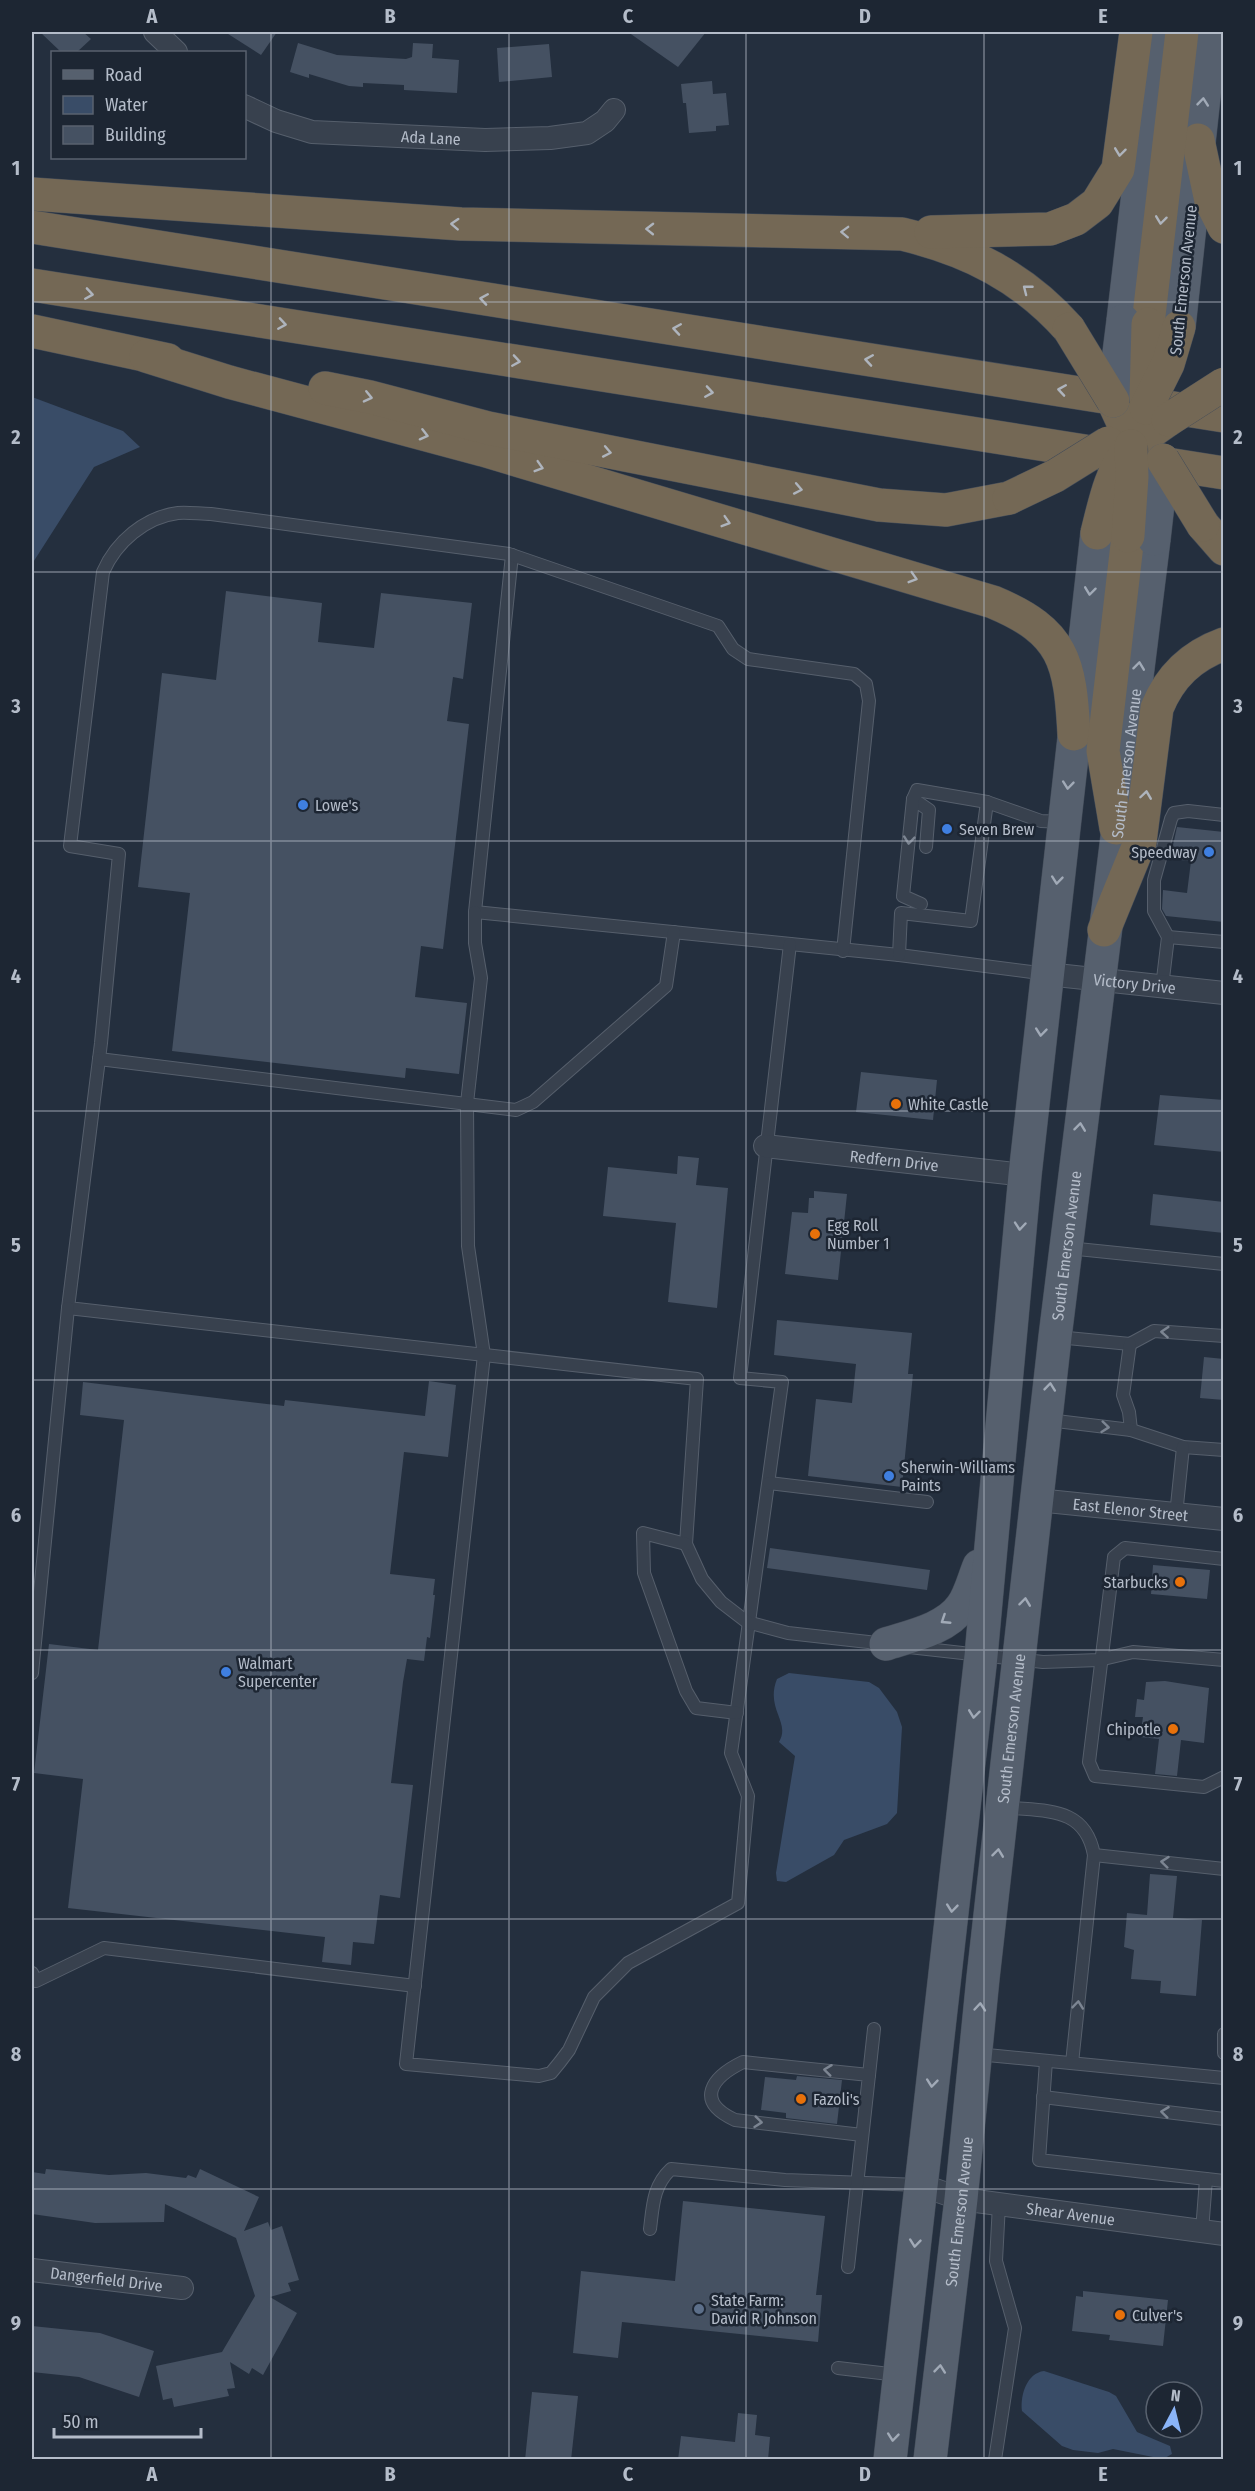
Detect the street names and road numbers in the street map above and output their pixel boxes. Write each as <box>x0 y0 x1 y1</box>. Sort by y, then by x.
street label: Ada Lane <box>401 127 461 149</box>
street label: South Emerson Avenue <box>1166 204 1201 356</box>
street label: South Emerson Avenue <box>1108 687 1145 839</box>
street label: Victory Drive <box>1092 970 1177 998</box>
street label: Redfern Drive <box>849 1147 940 1175</box>
street label: South Emerson Avenue <box>1048 1170 1086 1322</box>
street label: East Elenor Street <box>1072 1495 1190 1525</box>
street label: South Emerson Avenue <box>994 1653 1029 1804</box>
street label: South Emerson Avenue <box>942 2136 977 2288</box>
street label: Shear Avenue <box>1025 2199 1116 2229</box>
street label: Dangerfield Drive <box>49 2263 164 2296</box>

